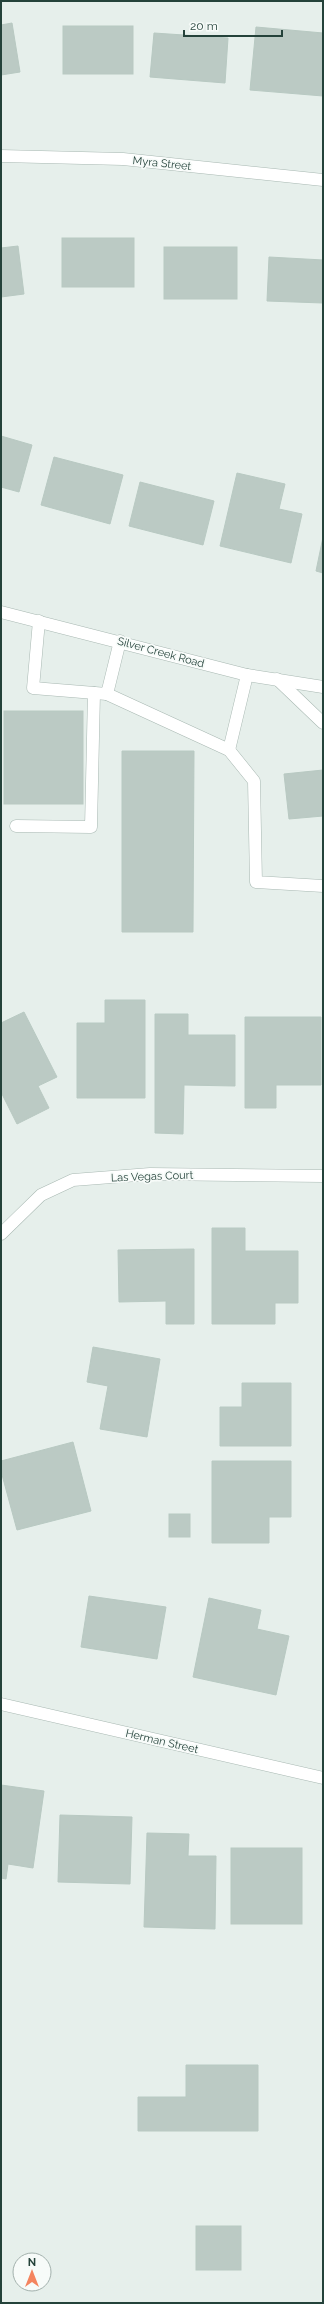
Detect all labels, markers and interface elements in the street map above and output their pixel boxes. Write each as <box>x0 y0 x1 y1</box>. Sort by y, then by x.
scale bar <box>184 12 282 38</box>
text: 20 m <box>190 19 218 33</box>
street label: Myra Street <box>132 154 192 173</box>
street label: Silver Creek Road <box>116 635 206 670</box>
street label: Las Vegas Court <box>111 1169 194 1184</box>
street label: Herman Street <box>124 1727 200 1756</box>
north arrow <box>12 2252 52 2292</box>
text: N <box>28 2256 36 2269</box>

